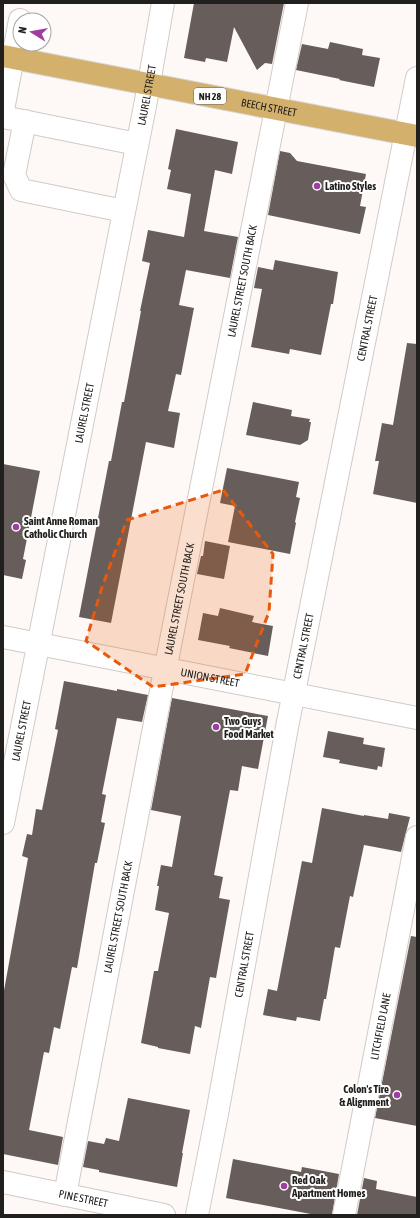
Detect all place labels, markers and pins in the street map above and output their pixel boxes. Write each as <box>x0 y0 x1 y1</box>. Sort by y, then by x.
place label: Latino Styles <box>325 180 376 192</box>
marker: Latino Styles <box>312 181 322 191</box>
place label: Saint Anne Roman Catholic Church <box>24 515 98 540</box>
marker: Saint Anne Roman Catholic Church <box>11 522 21 532</box>
place label: Two Guys Food Market <box>224 715 275 740</box>
marker: Two Guys Food Market <box>211 722 221 732</box>
place label: Colon's Tire & Alignment <box>339 1083 390 1108</box>
marker: Colon's Tire & Alignment <box>392 1090 402 1100</box>
place label: Red Oak Apartment Homes <box>291 1174 365 1199</box>
marker: Red Oak Apartment Homes <box>279 1181 289 1191</box>

